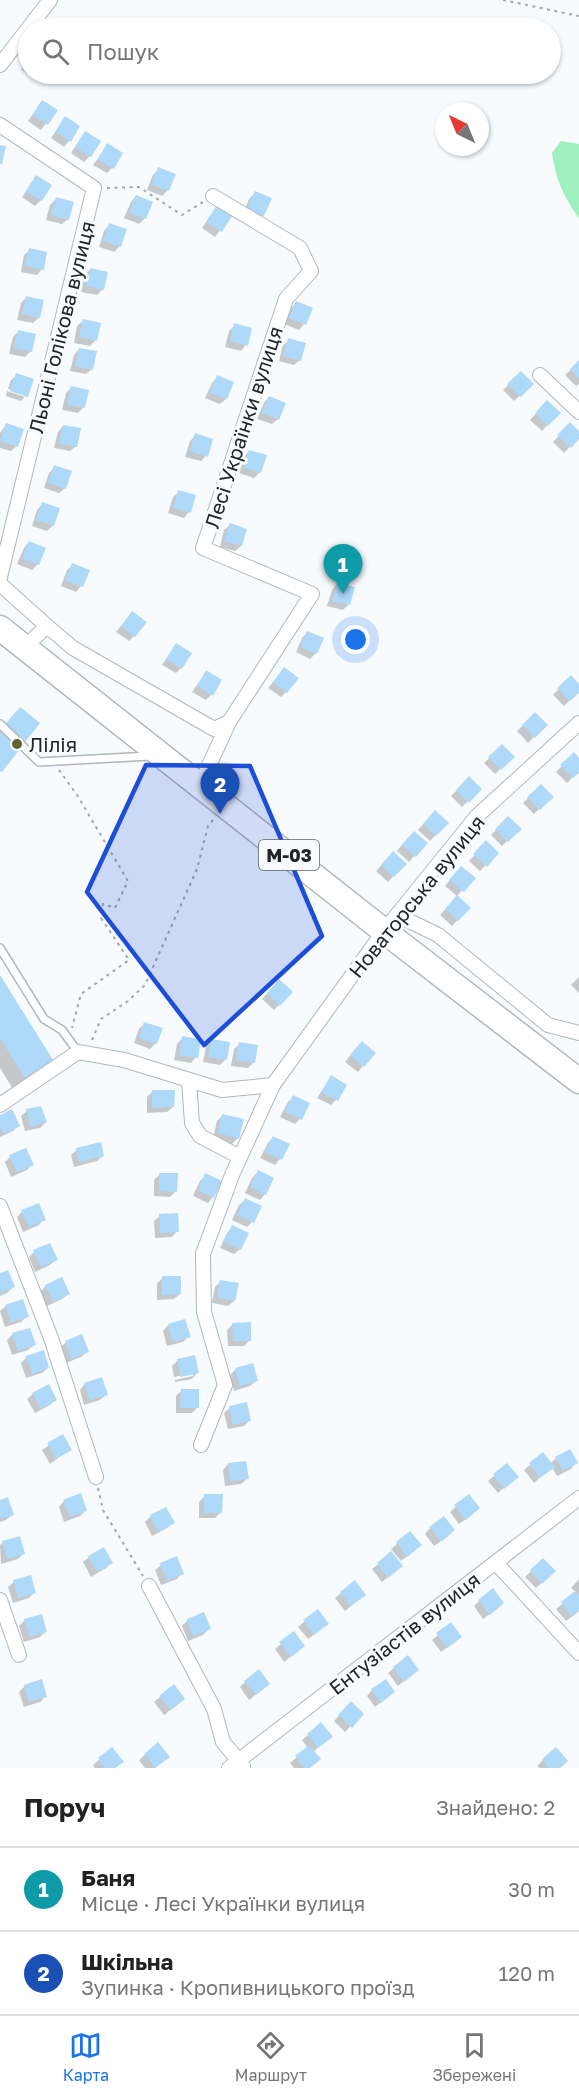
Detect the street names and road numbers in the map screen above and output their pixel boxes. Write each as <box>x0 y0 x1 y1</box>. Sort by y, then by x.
street label: Льоні Голікова вулиця <box>23 218 99 436</box>
street label: Лесі Українки вулиця <box>199 323 287 531</box>
street label: Новаторська вулиця <box>343 810 489 982</box>
road number: М-03 <box>259 840 319 870</box>
street label: Ентузіастів вулиця <box>324 1567 484 1699</box>

